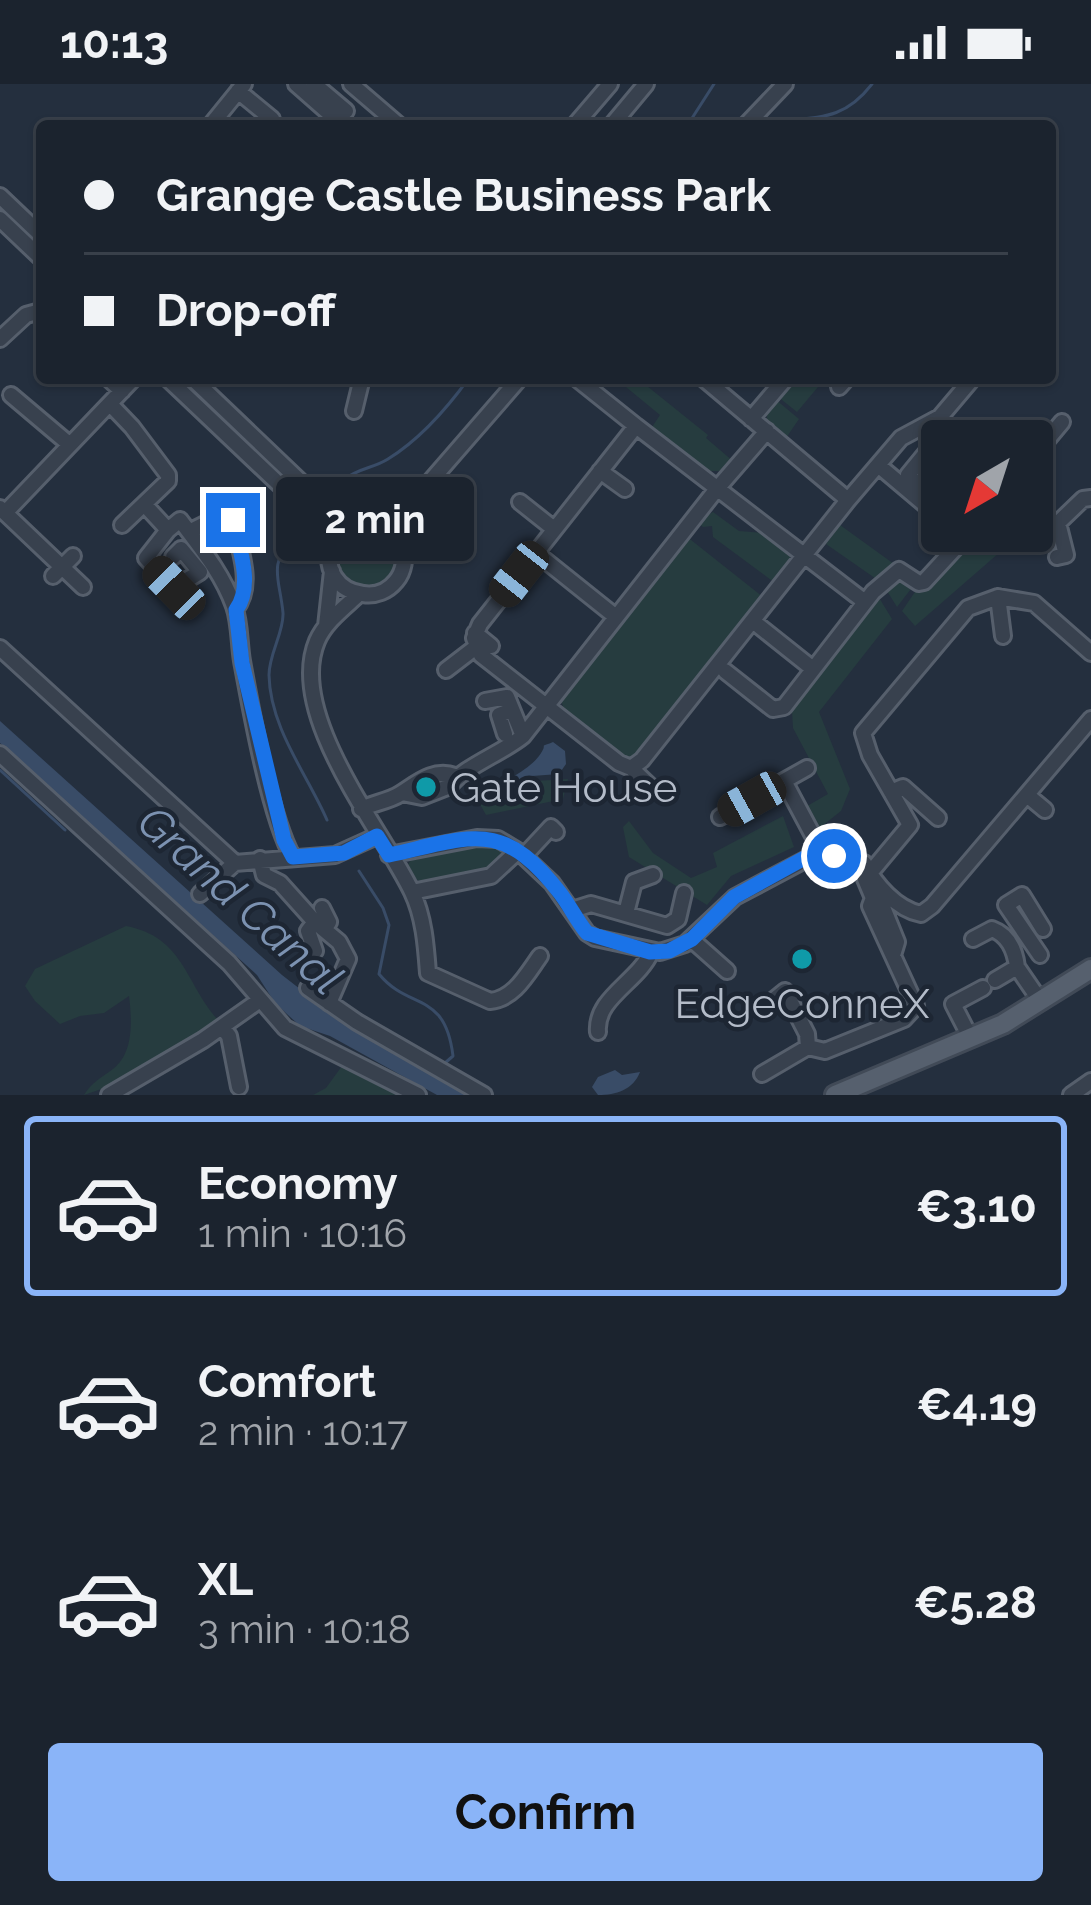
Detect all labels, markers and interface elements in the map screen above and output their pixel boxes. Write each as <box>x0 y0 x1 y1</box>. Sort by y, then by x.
text: 10:13 <box>60 16 168 69</box>
text: Grange Castle Business Park <box>156 169 771 222</box>
text: Drop-off <box>156 284 336 337</box>
north arrow <box>921 420 1053 552</box>
map controls <box>921 420 1053 552</box>
callout: 2 min <box>275 478 473 562</box>
route end <box>206 493 260 547</box>
text: 2 min <box>324 496 426 542</box>
car <box>483 535 555 613</box>
car <box>136 550 212 626</box>
place label: Gate House <box>450 763 677 812</box>
car <box>712 766 792 832</box>
marker: Gate House <box>413 774 439 800</box>
water label: Grand Canal <box>127 795 353 1005</box>
route start <box>807 829 861 883</box>
marker: EdgeConneX <box>789 946 815 972</box>
place label: EdgeConneX <box>675 979 930 1028</box>
icon: car <box>54 1152 162 1260</box>
text: Economy <box>198 1157 398 1210</box>
text: €3.10 <box>916 1180 1037 1233</box>
text: 1 min · 10:16 <box>198 1210 407 1256</box>
icon: car <box>54 1350 162 1458</box>
text: Comfort <box>198 1355 376 1408</box>
text: €4.19 <box>917 1378 1037 1431</box>
text: 2 min · 10:17 <box>198 1408 408 1454</box>
icon: car <box>54 1548 162 1656</box>
text: XL <box>198 1553 253 1606</box>
text: €5.28 <box>913 1576 1037 1629</box>
text: 3 min · 10:18 <box>198 1606 411 1652</box>
button: Confirm <box>48 1743 1043 1881</box>

